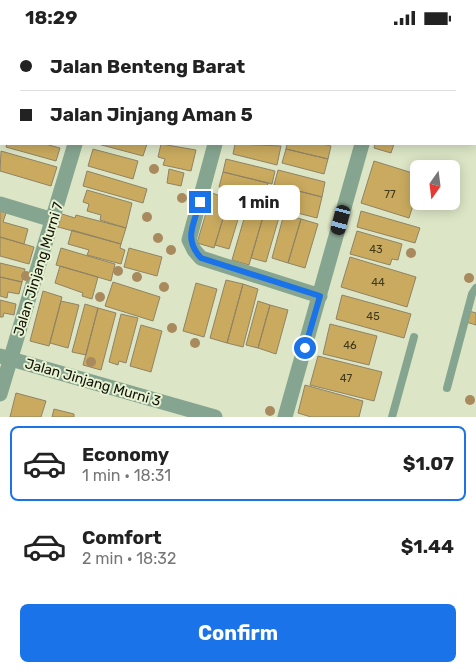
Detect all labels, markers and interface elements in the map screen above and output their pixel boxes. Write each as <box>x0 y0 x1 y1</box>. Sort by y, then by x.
text: 18:29 <box>25 6 77 29</box>
text: Jalan Benteng Barat <box>50 55 245 78</box>
text: Jalan Jinjang Aman 5 <box>50 103 253 126</box>
north arrow <box>410 160 460 210</box>
map controls <box>410 160 460 210</box>
callout: 1 min <box>218 185 300 219</box>
house number: 77 <box>384 188 396 201</box>
route end <box>189 191 211 213</box>
text: 1 min <box>239 193 279 212</box>
street label: Jalan Jinjang Murni 7 <box>10 200 67 338</box>
car <box>329 204 352 236</box>
house number: 43 <box>369 243 383 256</box>
house number: 44 <box>371 276 385 289</box>
house number: 45 <box>366 310 380 323</box>
route start <box>294 337 316 359</box>
house number: 46 <box>343 339 357 352</box>
street label: Jalan Jinjang Murni 3 <box>23 355 163 410</box>
house number: 47 <box>340 372 352 385</box>
icon: car <box>22 441 67 486</box>
text: Economy <box>82 443 169 466</box>
text: $1.07 <box>403 452 454 475</box>
text: 1 min · 18:31 <box>82 466 171 485</box>
icon: car <box>22 524 67 569</box>
text: Comfort <box>82 526 162 549</box>
text: $1.44 <box>401 535 454 558</box>
text: 2 min · 18:32 <box>82 549 176 568</box>
button: Confirm <box>20 604 456 662</box>

